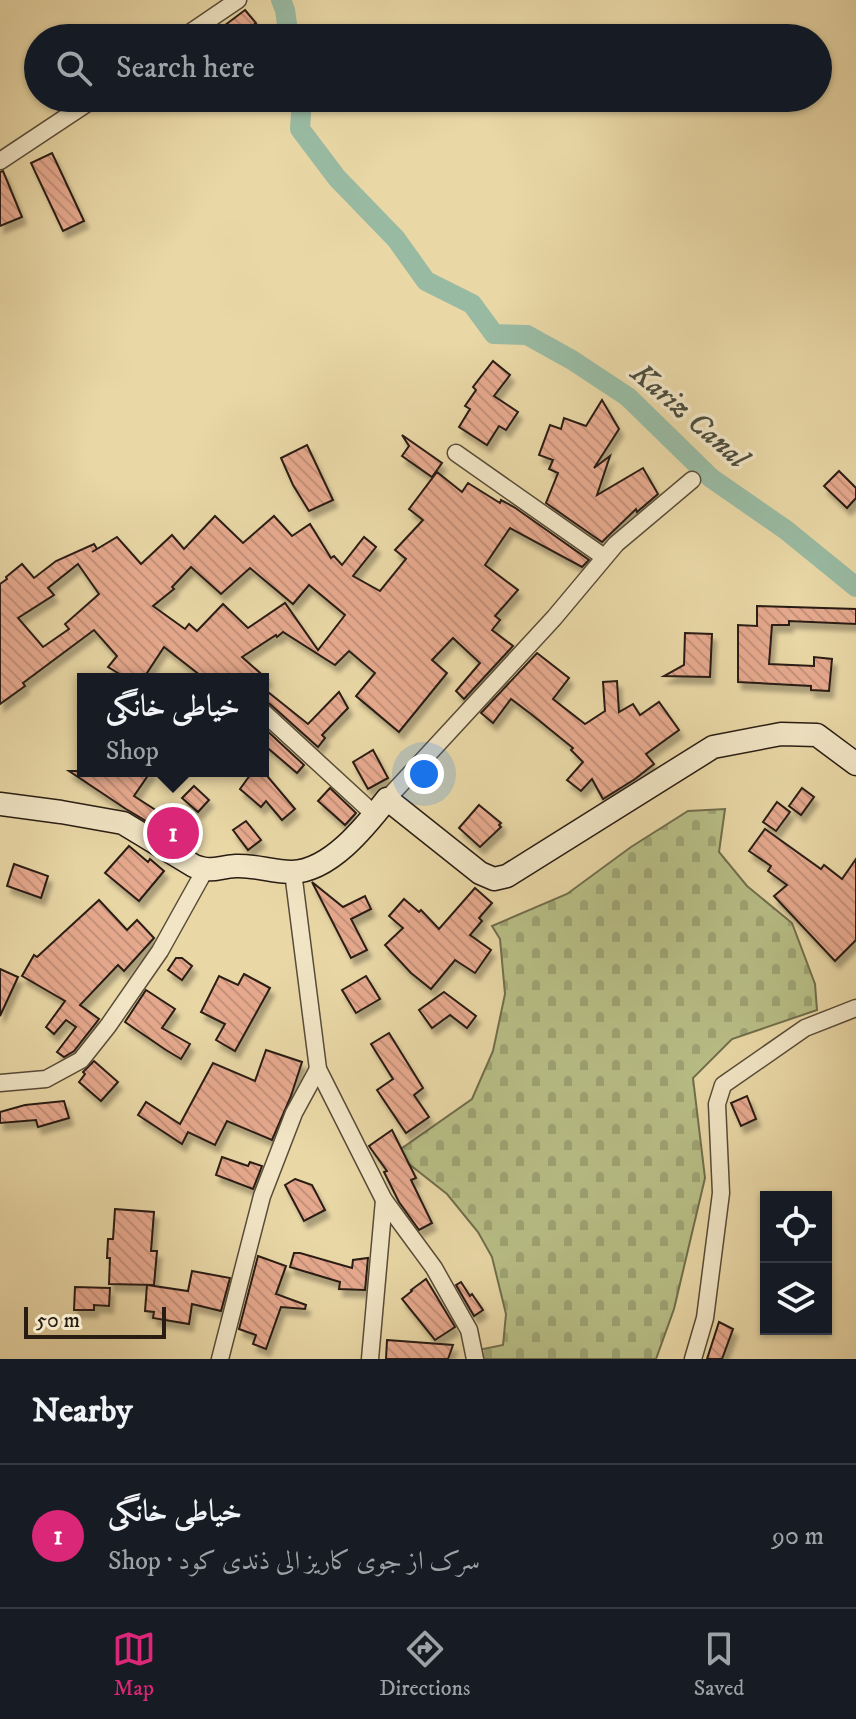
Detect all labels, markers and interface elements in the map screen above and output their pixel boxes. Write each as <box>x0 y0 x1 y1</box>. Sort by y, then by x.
search box <box>24 24 832 112</box>
icon: search <box>52 46 96 90</box>
text: Search here <box>116 50 255 87</box>
water label: Kariz Canal <box>622 355 757 479</box>
popup <box>77 673 269 777</box>
text: خیاطی خانگی <box>106 689 240 726</box>
text: Shop <box>106 735 159 768</box>
your location <box>404 754 444 794</box>
pin: 1 <box>147 803 199 863</box>
map controls <box>760 1191 832 1335</box>
button: locate <box>760 1191 832 1263</box>
button: layers <box>760 1263 832 1335</box>
scale bar <box>24 1303 166 1339</box>
text: 50 m <box>36 1307 80 1334</box>
text: Nearby <box>32 1390 133 1432</box>
text: خیاطی خانگی <box>108 1494 242 1531</box>
text: 1 <box>53 1520 63 1553</box>
text: 90 m <box>772 1520 824 1553</box>
text: Shop · سرک از جوی کاریز الی ذندی کود <box>108 1545 480 1578</box>
tab: Map <box>112 1627 156 1702</box>
tab: Directions <box>379 1627 470 1702</box>
tab: Saved <box>694 1627 744 1702</box>

